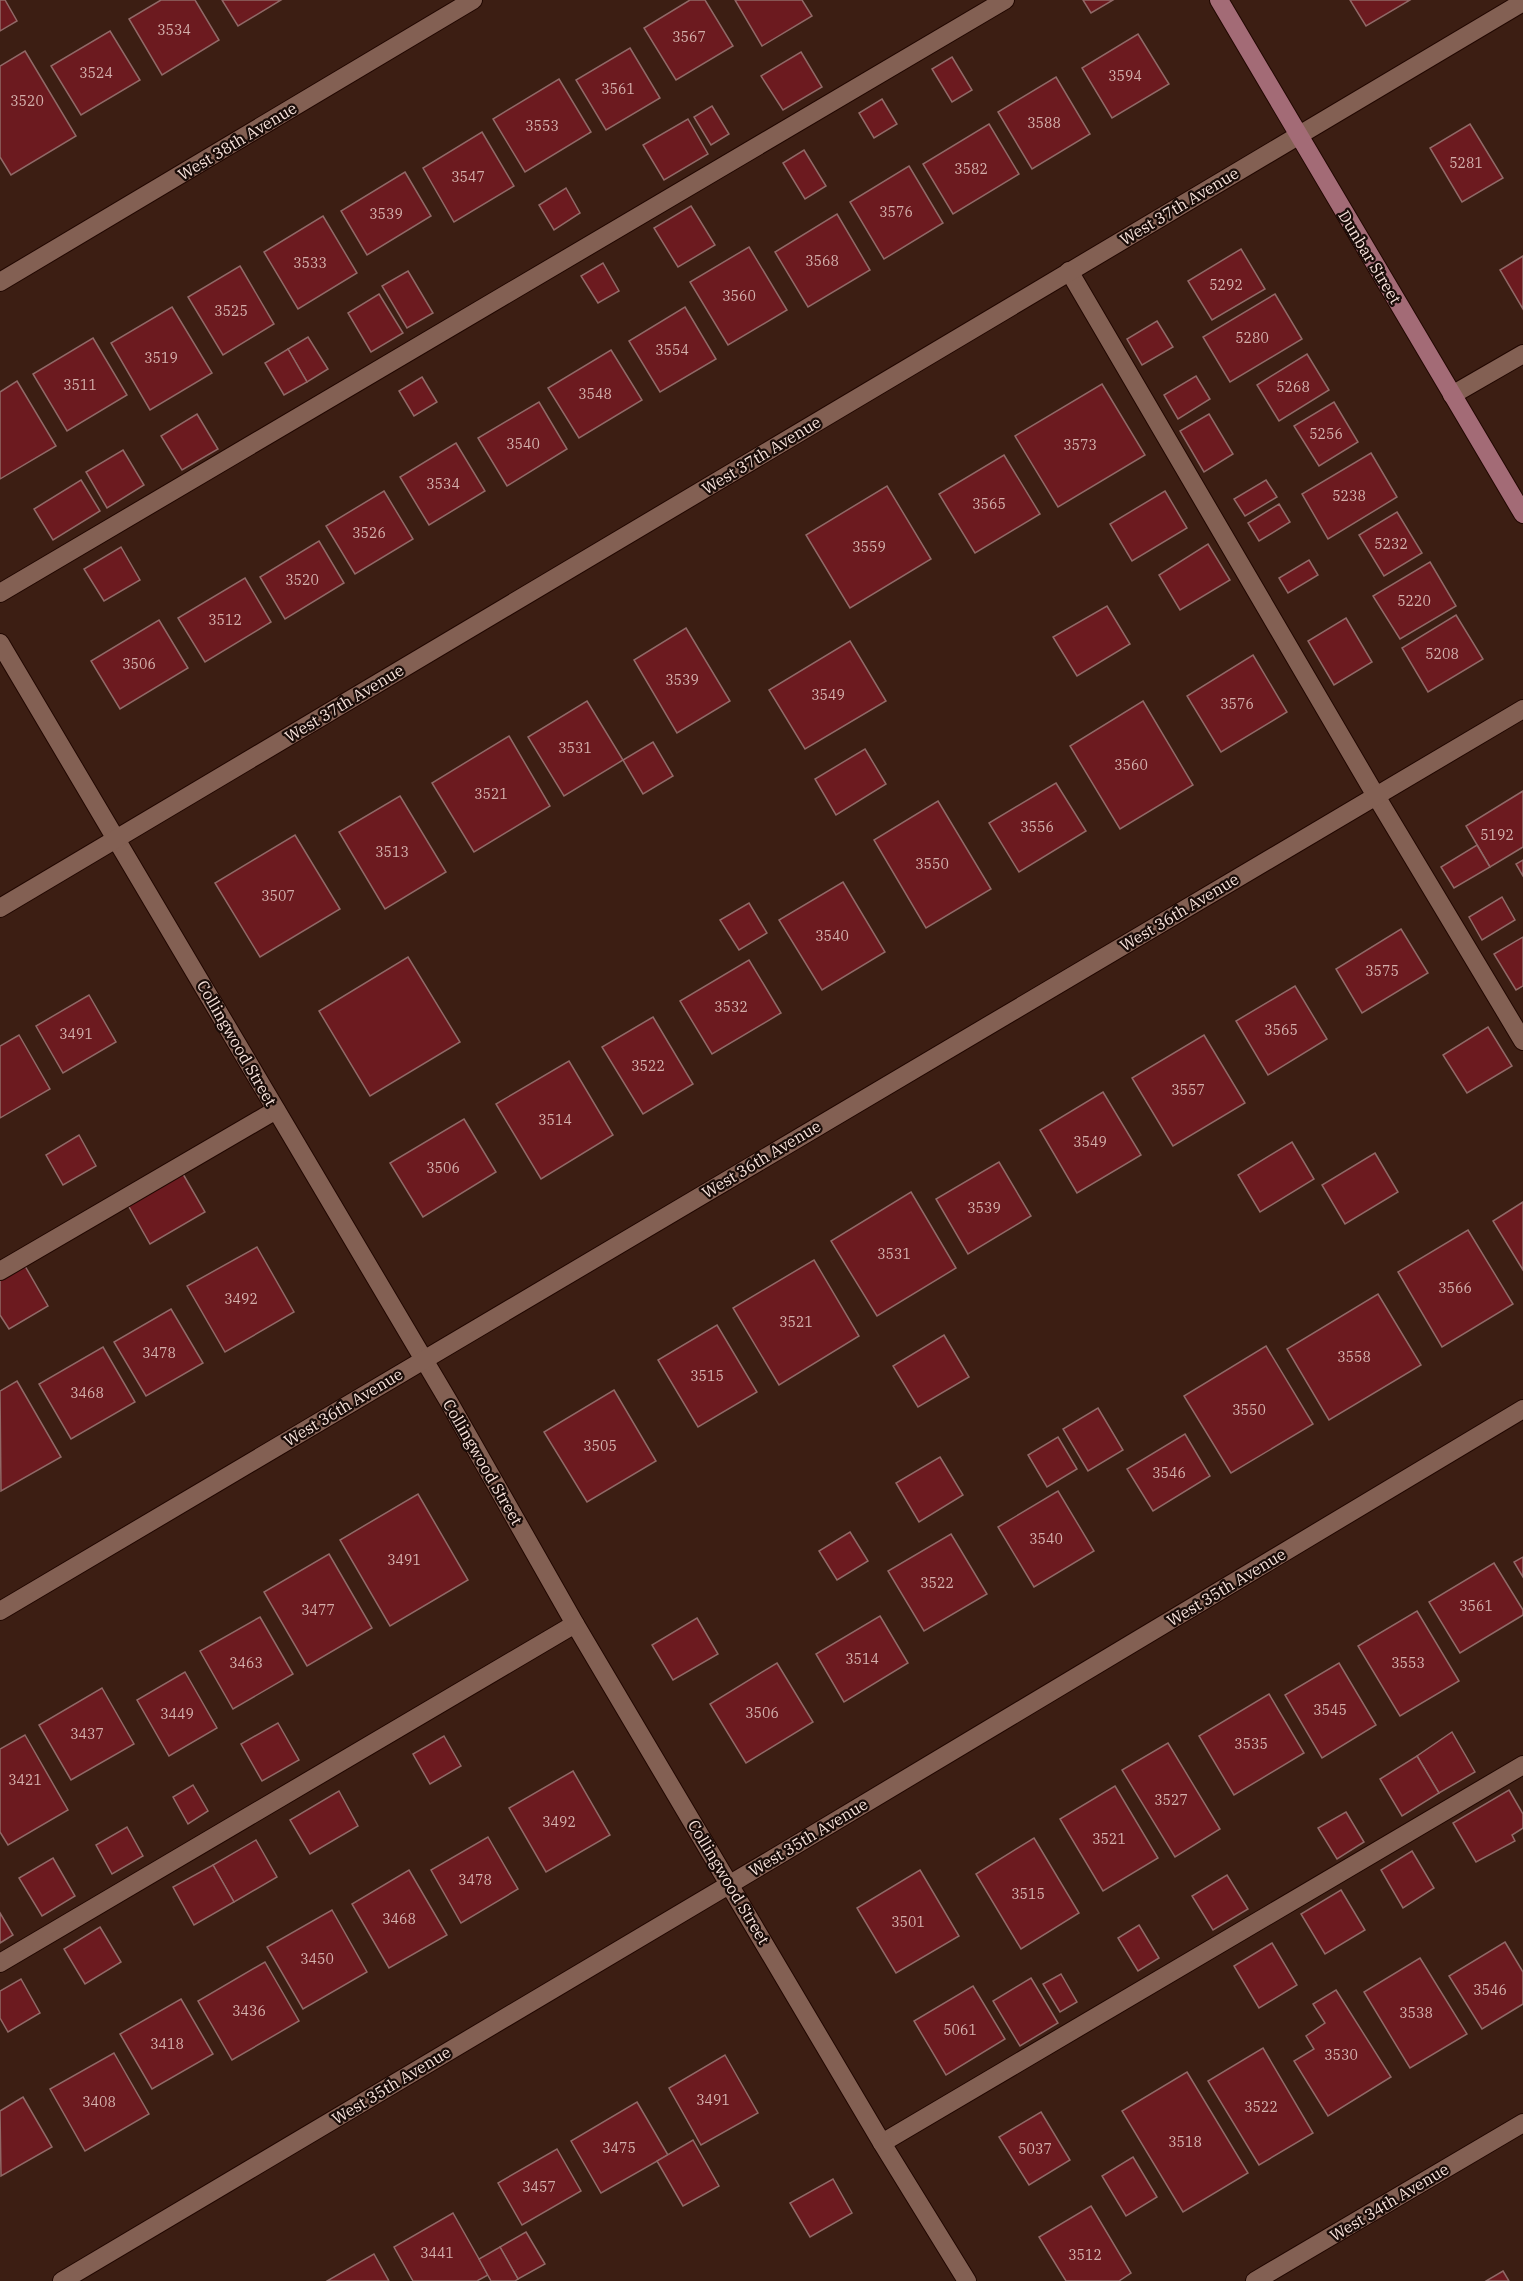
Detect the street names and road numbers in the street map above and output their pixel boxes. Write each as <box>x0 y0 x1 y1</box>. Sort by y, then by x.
street label: West 38th Avenue <box>174 98 300 184</box>
street label: West 37th Avenue <box>1116 163 1242 249</box>
street label: Dunbar Street <box>1334 207 1406 308</box>
street label: West 37th Avenue <box>698 412 824 498</box>
street label: West 37th Avenue <box>281 660 407 746</box>
street label: West 36th Avenue <box>1116 869 1242 955</box>
street label: Collingwood Street <box>193 977 281 1110</box>
street label: West 36th Avenue <box>698 1116 824 1202</box>
street label: West 36th Avenue <box>280 1364 406 1450</box>
street label: Collingwood Street <box>439 1396 527 1529</box>
street label: West 35th Avenue <box>1163 1544 1289 1630</box>
street label: West 35th Avenue <box>745 1794 871 1880</box>
street label: Collingwood Street <box>684 1816 774 1948</box>
street label: West 35th Avenue <box>328 2042 454 2128</box>
street label: West 34th Avenue <box>1326 2159 1452 2245</box>

